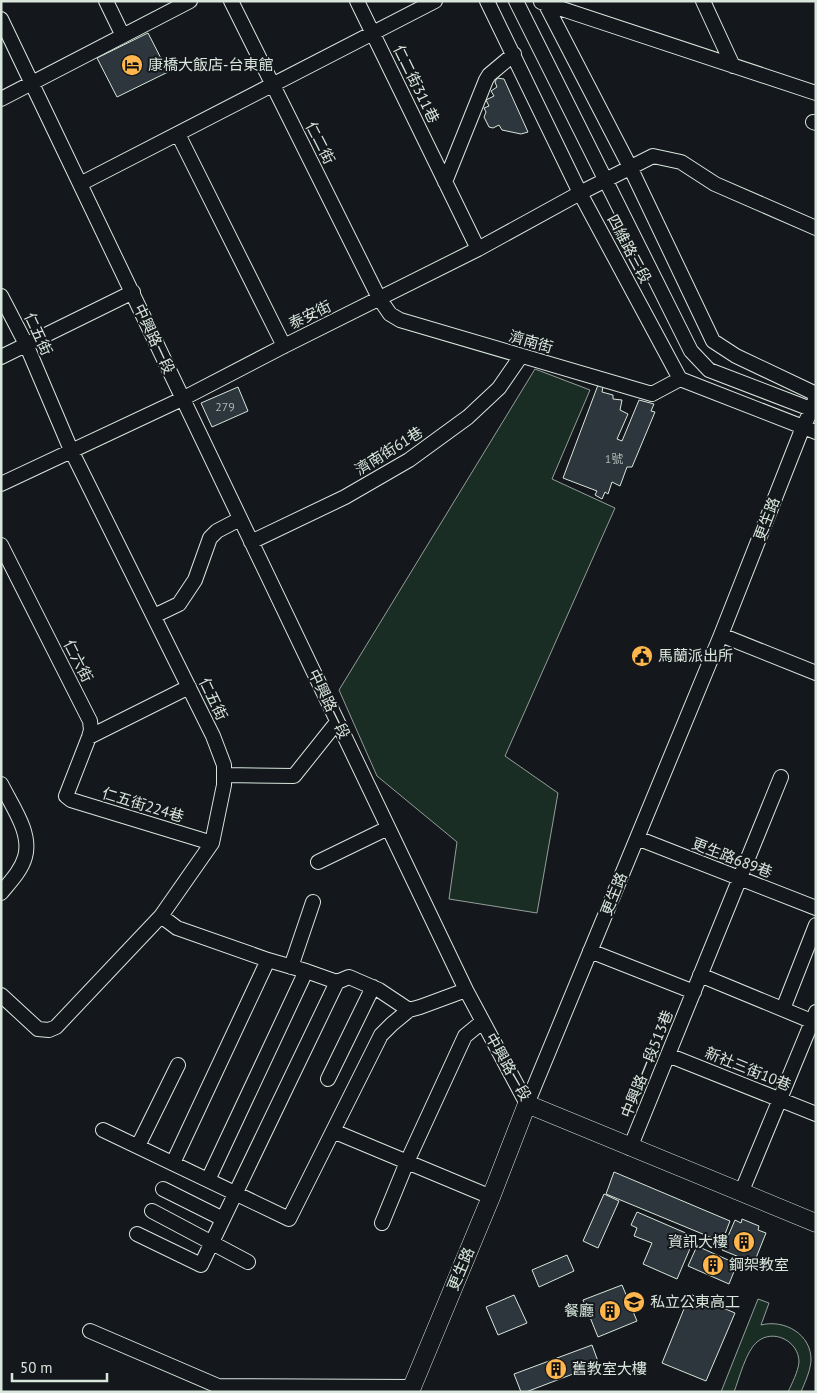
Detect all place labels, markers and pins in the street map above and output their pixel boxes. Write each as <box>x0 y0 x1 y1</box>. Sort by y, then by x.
hotel icon: 康橋大飯店-台東館 <box>120 53 144 77</box>
place label: 康橋大飯店-台東館 <box>148 55 273 74</box>
public building icon: 馬蘭派出所 <box>630 644 654 668</box>
place label: 馬蘭派出所 <box>658 646 733 665</box>
building icon: 資訊大樓 <box>732 1230 756 1254</box>
place label: 資訊大樓 <box>668 1232 728 1251</box>
building icon: 鋼架教室 <box>701 1253 725 1277</box>
place label: 鋼架教室 <box>729 1255 789 1274</box>
school or university icon: 私立公東高工 <box>622 1290 646 1314</box>
place label: 私立公東高工 <box>650 1292 740 1311</box>
building icon: 餐廳 <box>598 1299 622 1323</box>
place label: 餐廳 <box>564 1301 594 1320</box>
building icon: 舊教室大樓 <box>544 1357 568 1381</box>
place label: 舊教室大樓 <box>572 1359 647 1378</box>

